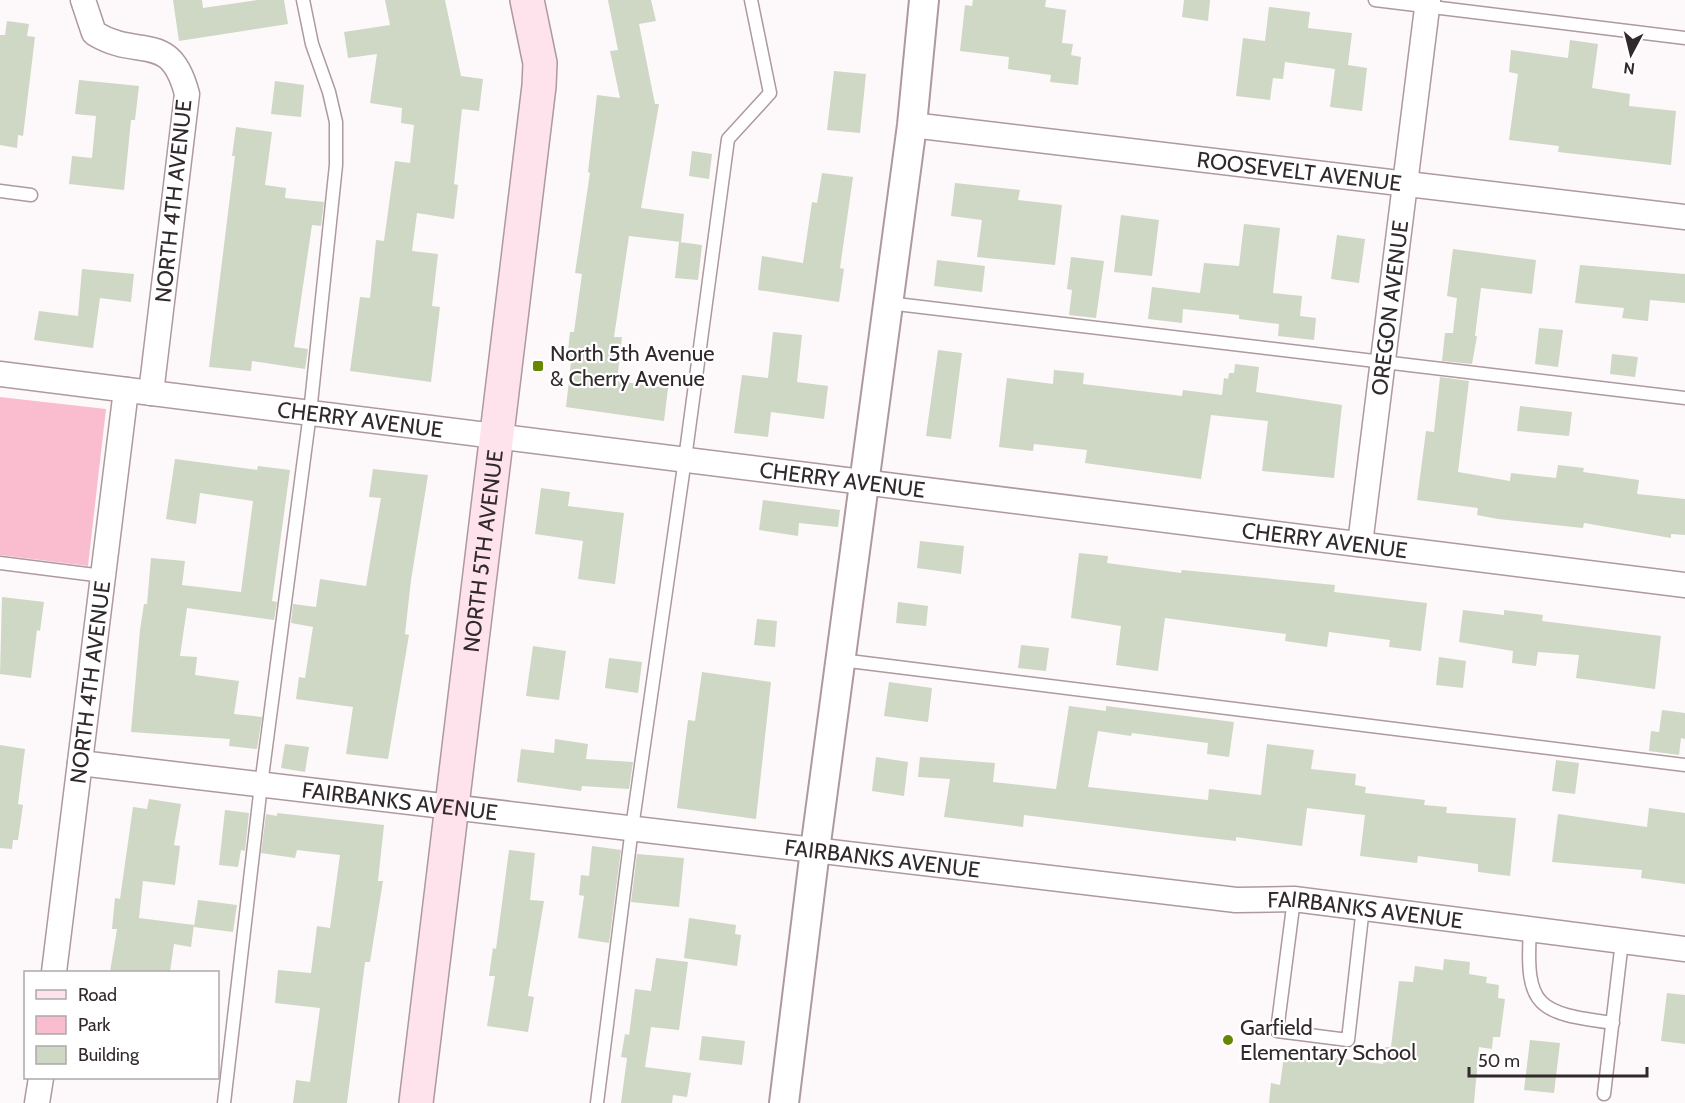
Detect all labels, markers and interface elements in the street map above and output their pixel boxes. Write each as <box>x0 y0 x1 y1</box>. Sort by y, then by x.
north arrow <box>1601 24 1661 84</box>
text: N <box>1622 58 1636 79</box>
street label: NORTH 4TH AVENUE <box>149 98 198 304</box>
street label: ROOSEVELT AVENUE <box>1195 146 1403 197</box>
street label: OREGON AVENUE <box>1366 219 1414 397</box>
place label: North 5th Avenue & Cherry Avenue <box>550 340 714 392</box>
marker: North 5th Avenue & Cherry Avenue <box>531 359 545 373</box>
street label: CHERRY AVENUE <box>276 396 445 443</box>
street label: NORTH 5TH AVENUE <box>458 448 509 654</box>
street label: CHERRY AVENUE <box>758 456 927 504</box>
street label: CHERRY AVENUE <box>1240 517 1409 564</box>
street label: NORTH 4TH AVENUE <box>64 579 116 785</box>
street label: FAIRBANKS AVENUE <box>300 776 499 826</box>
street label: FAIRBANKS AVENUE <box>783 834 982 884</box>
street label: FAIRBANKS AVENUE <box>1267 886 1465 934</box>
legend <box>24 971 219 1079</box>
text: Road <box>78 984 117 1006</box>
text: Park <box>78 1014 111 1036</box>
place label: Garfield Elementary School <box>1240 1014 1417 1066</box>
marker: Garfield Elementary School <box>1221 1033 1235 1047</box>
scale bar <box>1469 1040 1648 1078</box>
text: Building <box>78 1044 140 1066</box>
text: 50 m <box>1478 1050 1520 1072</box>

